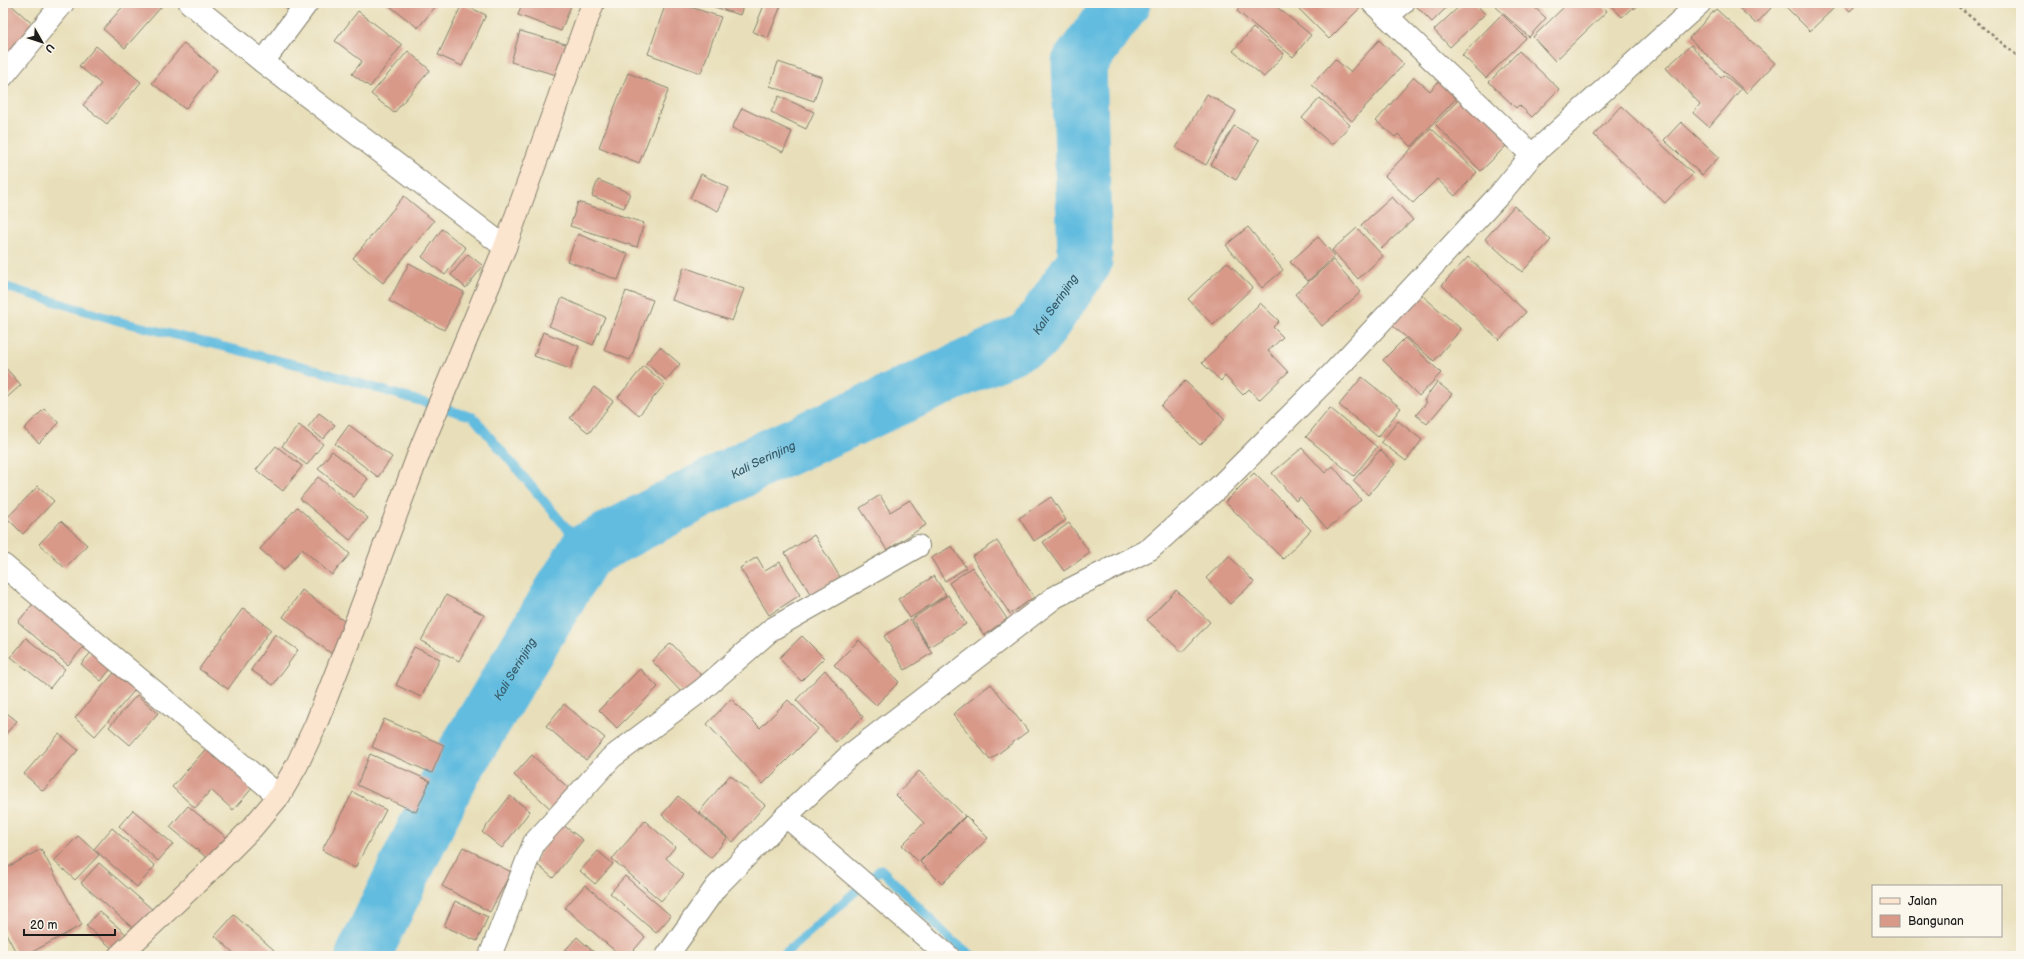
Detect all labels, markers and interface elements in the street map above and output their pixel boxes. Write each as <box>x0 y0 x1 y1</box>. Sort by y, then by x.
north arrow <box>22 22 62 62</box>
text: U <box>42 41 57 55</box>
water label: Kali Serinjing <box>1029 271 1081 338</box>
water label: Kali Serinjing <box>728 438 798 482</box>
water label: Kali Serinjing <box>490 635 540 703</box>
legend <box>1872 885 2002 937</box>
text: Jalan <box>1908 894 1937 909</box>
scale bar <box>24 911 115 937</box>
text: Bangunan <box>1908 914 1964 929</box>
text: 20 m <box>30 918 57 933</box>

